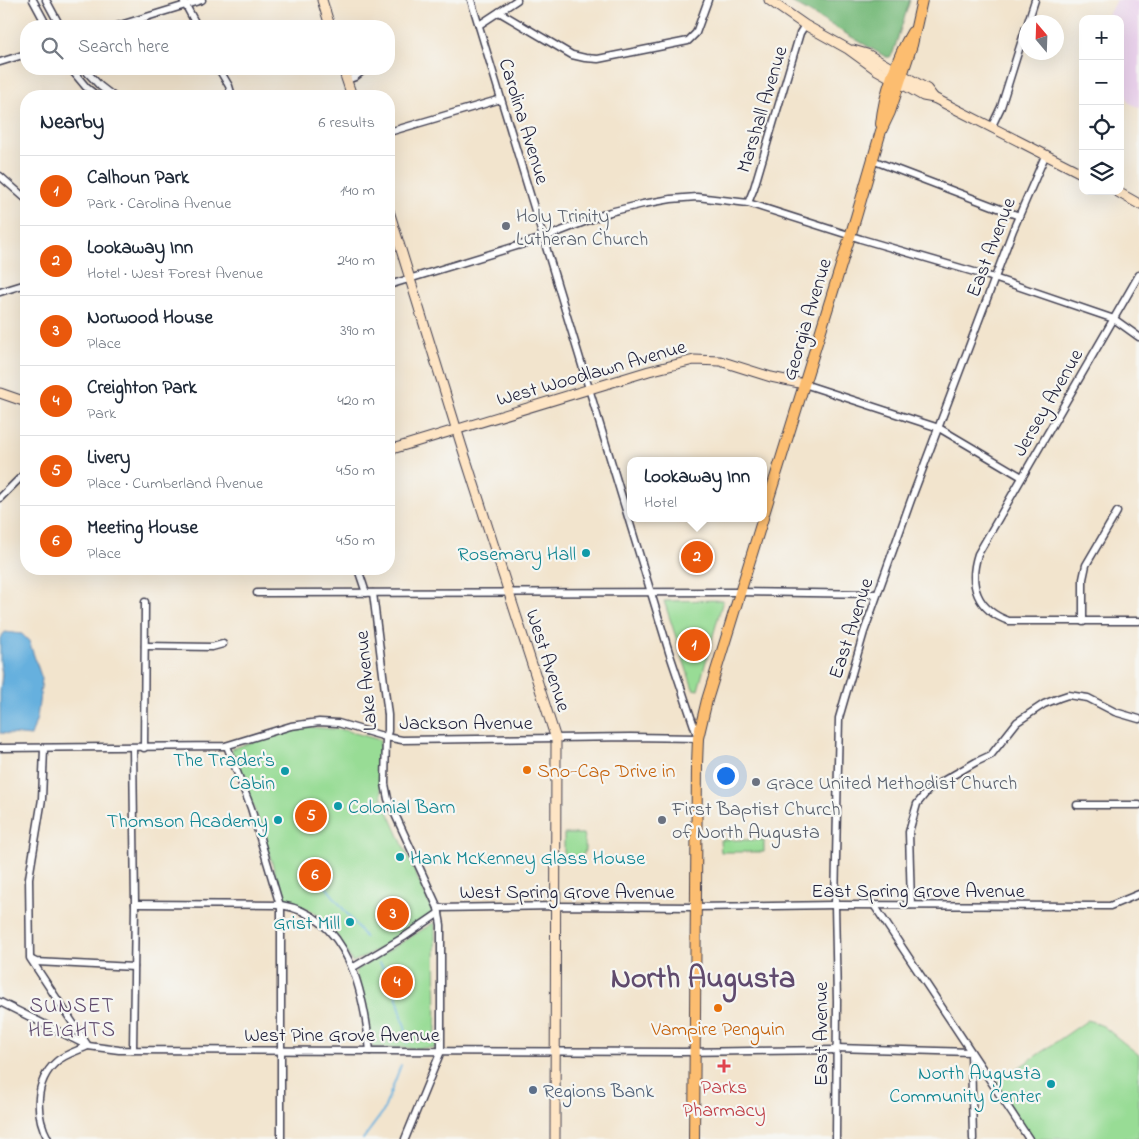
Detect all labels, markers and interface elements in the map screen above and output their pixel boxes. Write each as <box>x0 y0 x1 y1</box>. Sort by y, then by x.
north arrow <box>1019 15 1064 60</box>
map controls <box>1079 15 1124 195</box>
button: + <box>1079 15 1124 60</box>
search box <box>20 20 395 75</box>
icon: search <box>38 34 66 62</box>
text: Search here <box>78 34 169 61</box>
street label: Marshall Avenue <box>730 43 796 177</box>
street label: Carolina Avenue <box>490 55 556 188</box>
button: − <box>1079 60 1124 105</box>
button: locate <box>1079 105 1124 150</box>
text: Nearby <box>40 108 104 138</box>
text: 6 results <box>318 111 375 135</box>
button: layers <box>1079 150 1124 195</box>
text: Calhoun Park <box>87 165 189 192</box>
text: 1 <box>53 179 59 203</box>
text: 140 m <box>340 179 375 203</box>
text: Park · Carolina Avenue <box>87 192 231 216</box>
street label: East Avenue <box>960 194 1025 302</box>
place label: Holy Trinity Lutheran Church <box>516 203 648 255</box>
marker: Holy Trinity Lutheran Church <box>500 220 512 232</box>
text: Lookaway Inn <box>87 235 193 262</box>
text: 2 <box>52 249 60 273</box>
text: 240 m <box>337 249 375 273</box>
street label: Georgia Avenue <box>776 255 842 385</box>
text: Hotel · West Forest Avenue <box>87 262 263 286</box>
text: Norwood House <box>87 305 213 332</box>
text: 3 <box>53 319 59 343</box>
text: 390 m <box>340 319 375 343</box>
text: Place <box>87 332 121 356</box>
street label: West Woodlawn Avenue <box>494 333 690 415</box>
street label: Jersey Avenue <box>1007 344 1092 462</box>
text: Creighton Park <box>87 375 197 402</box>
text: 4 <box>53 389 59 413</box>
text: 420 m <box>337 389 375 413</box>
text: Park <box>87 402 116 426</box>
text: Livery <box>87 445 130 472</box>
popup <box>627 457 767 522</box>
text: 5 <box>51 459 61 483</box>
text: 450 m <box>336 459 375 483</box>
text: Lookaway Inn <box>644 464 750 491</box>
text: Place · Cumberland Avenue <box>87 472 263 496</box>
text: Hotel <box>644 491 677 515</box>
text: Meeting House <box>87 515 198 542</box>
text: 6 <box>52 529 60 553</box>
text: 450 m <box>336 529 375 553</box>
pin: 2 <box>681 538 713 576</box>
place label: Rosemary Hall <box>458 541 576 570</box>
text: Place <box>87 542 121 566</box>
marker: Rosemary Hall <box>580 547 592 559</box>
street label: East Avenue <box>822 575 882 683</box>
street label: West Avenue <box>516 606 577 716</box>
pin: 1 <box>678 626 710 664</box>
street label: Lake Avenue <box>349 629 386 732</box>
street label: Jackson Avenue <box>399 710 533 739</box>
place label: The Trader's Cabin <box>173 747 275 799</box>
place label: Sno-Cap Drive in <box>537 758 676 787</box>
your location <box>713 763 739 789</box>
marker: Sno-Cap Drive in <box>521 764 533 776</box>
marker: The Trader's Cabin <box>279 765 291 777</box>
place label: Grace United Methodist Church <box>766 770 1017 799</box>
marker: Grace United Methodist Church <box>750 776 762 788</box>
place label: Colonial Barn <box>348 794 456 823</box>
place label: First Baptist Church of North Augusta <box>671 796 840 849</box>
pin: 5 <box>295 797 327 835</box>
marker: Colonial Barn <box>332 800 344 812</box>
place label: Thomson Academy <box>107 808 268 837</box>
marker: Thomson Academy <box>272 814 284 826</box>
marker: First Baptist Church of North Augusta <box>656 814 668 826</box>
place label: Hank McKenney Glass House <box>410 845 645 874</box>
marker: Hank McKenney Glass House <box>394 851 406 863</box>
pin: 6 <box>299 856 331 894</box>
street label: East Spring Grove Avenue <box>811 878 1025 908</box>
street label: West Spring Grove Avenue <box>460 879 675 909</box>
pin: 3 <box>377 895 409 933</box>
place label: Grist Mill <box>273 910 340 939</box>
marker: Grist Mill <box>344 916 356 928</box>
district label: North Augusta <box>611 958 795 1003</box>
pin: 4 <box>381 963 413 1001</box>
street label: East Avenue <box>808 982 837 1086</box>
district label: SUNSET HEIGHTS <box>28 992 116 1046</box>
marker: Vampire Penguin <box>712 1002 724 1014</box>
place label: Vampire Penguin <box>650 1016 785 1046</box>
street label: West Pine Grove Avenue <box>244 1022 440 1051</box>
marker: Parks Pharmacy <box>718 1060 730 1072</box>
place label: North Augusta Community Center <box>889 1060 1042 1112</box>
place label: Parks Pharmacy <box>682 1074 766 1126</box>
place label: Regions Bank <box>543 1078 654 1108</box>
marker: North Augusta Community Center <box>1045 1078 1057 1090</box>
marker: Regions Bank <box>527 1084 539 1096</box>

